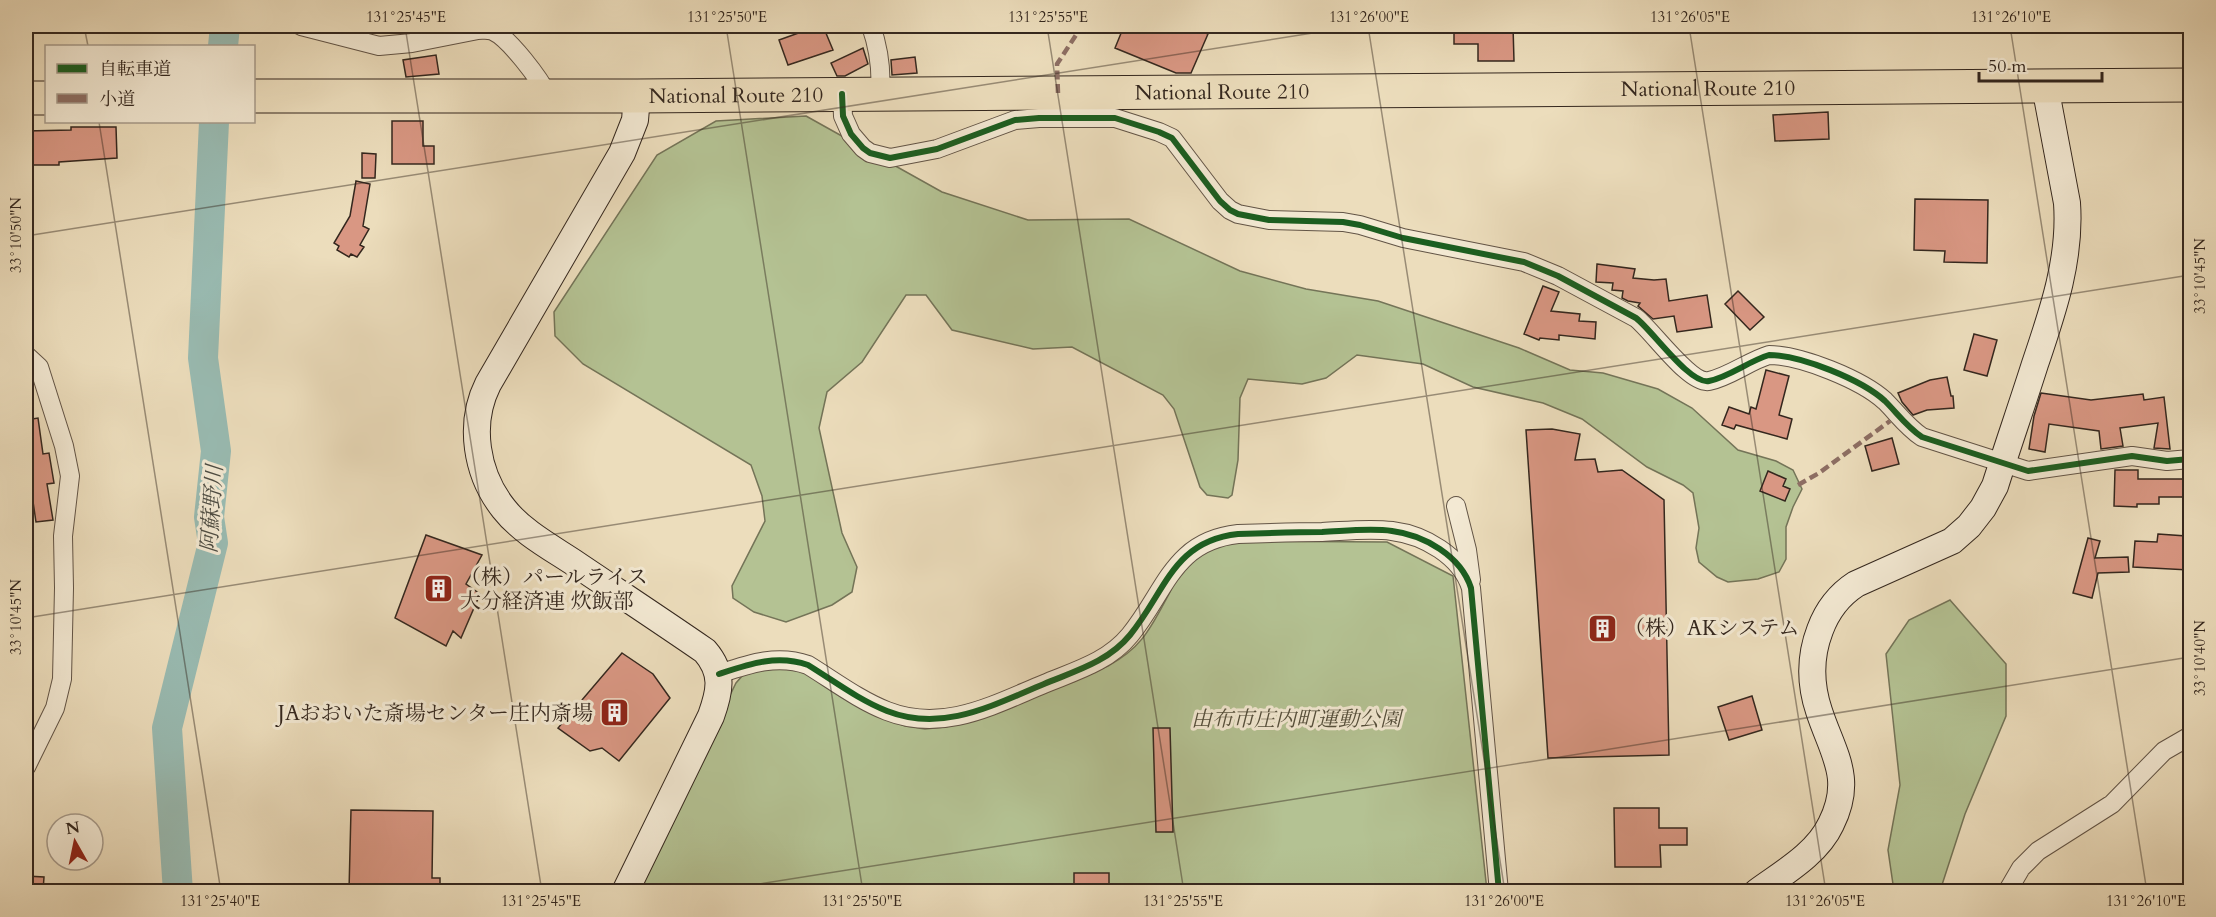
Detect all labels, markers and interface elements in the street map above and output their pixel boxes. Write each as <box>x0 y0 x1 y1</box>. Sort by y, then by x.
text: 131°25'45"E <box>366 7 446 27</box>
text: 131°25'50"E <box>687 7 767 27</box>
text: 131°25'55"E <box>1008 7 1088 27</box>
text: 131°26'00"E <box>1329 7 1409 27</box>
text: 131°26'05"E <box>1650 7 1730 27</box>
text: 131°26'10"E <box>1971 7 2051 27</box>
legend <box>45 45 255 123</box>
scale bar <box>1979 45 2102 83</box>
text: 50 m <box>1988 54 2027 79</box>
text: 自転車道 <box>99 57 171 82</box>
street label: National Route 210 <box>1621 73 1795 104</box>
street label: National Route 210 <box>1135 77 1309 107</box>
street label: National Route 210 <box>649 80 823 110</box>
text: 小道 <box>99 87 135 112</box>
text: 33°10'50"N <box>6 197 26 273</box>
text: 33°10'45"N <box>2190 238 2210 314</box>
water label: 阿蘇野川 <box>194 462 230 554</box>
place label: （株）パールライス 大分経済連 炊飯部 <box>460 563 648 616</box>
building icon: （株）パールライス 大分経済連 炊飯部 <box>423 573 455 605</box>
text: 33°10'45"N <box>6 579 26 655</box>
building icon: （株）AKシステム <box>1587 612 1619 644</box>
place label: （株）AKシステム <box>1624 614 1799 643</box>
text: 33°10'40"N <box>2190 620 2210 696</box>
building icon: JAおおいた斎場センター庄内斎場 <box>598 697 630 729</box>
place label: JAおおいた斎場センター庄内斎場 <box>275 699 593 728</box>
park label: 由布市庄内町運動公園 <box>1191 705 1404 734</box>
north arrow <box>45 812 105 872</box>
text: N <box>64 816 81 840</box>
text: 131°25'40"E <box>180 891 260 911</box>
text: 131°25'45"E <box>501 891 581 911</box>
text: 131°25'50"E <box>822 891 902 911</box>
text: 131°25'55"E <box>1143 891 1223 911</box>
text: 131°26'00"E <box>1464 891 1544 911</box>
text: 131°26'05"E <box>1785 891 1865 911</box>
text: 131°26'10"E <box>2106 891 2186 911</box>

